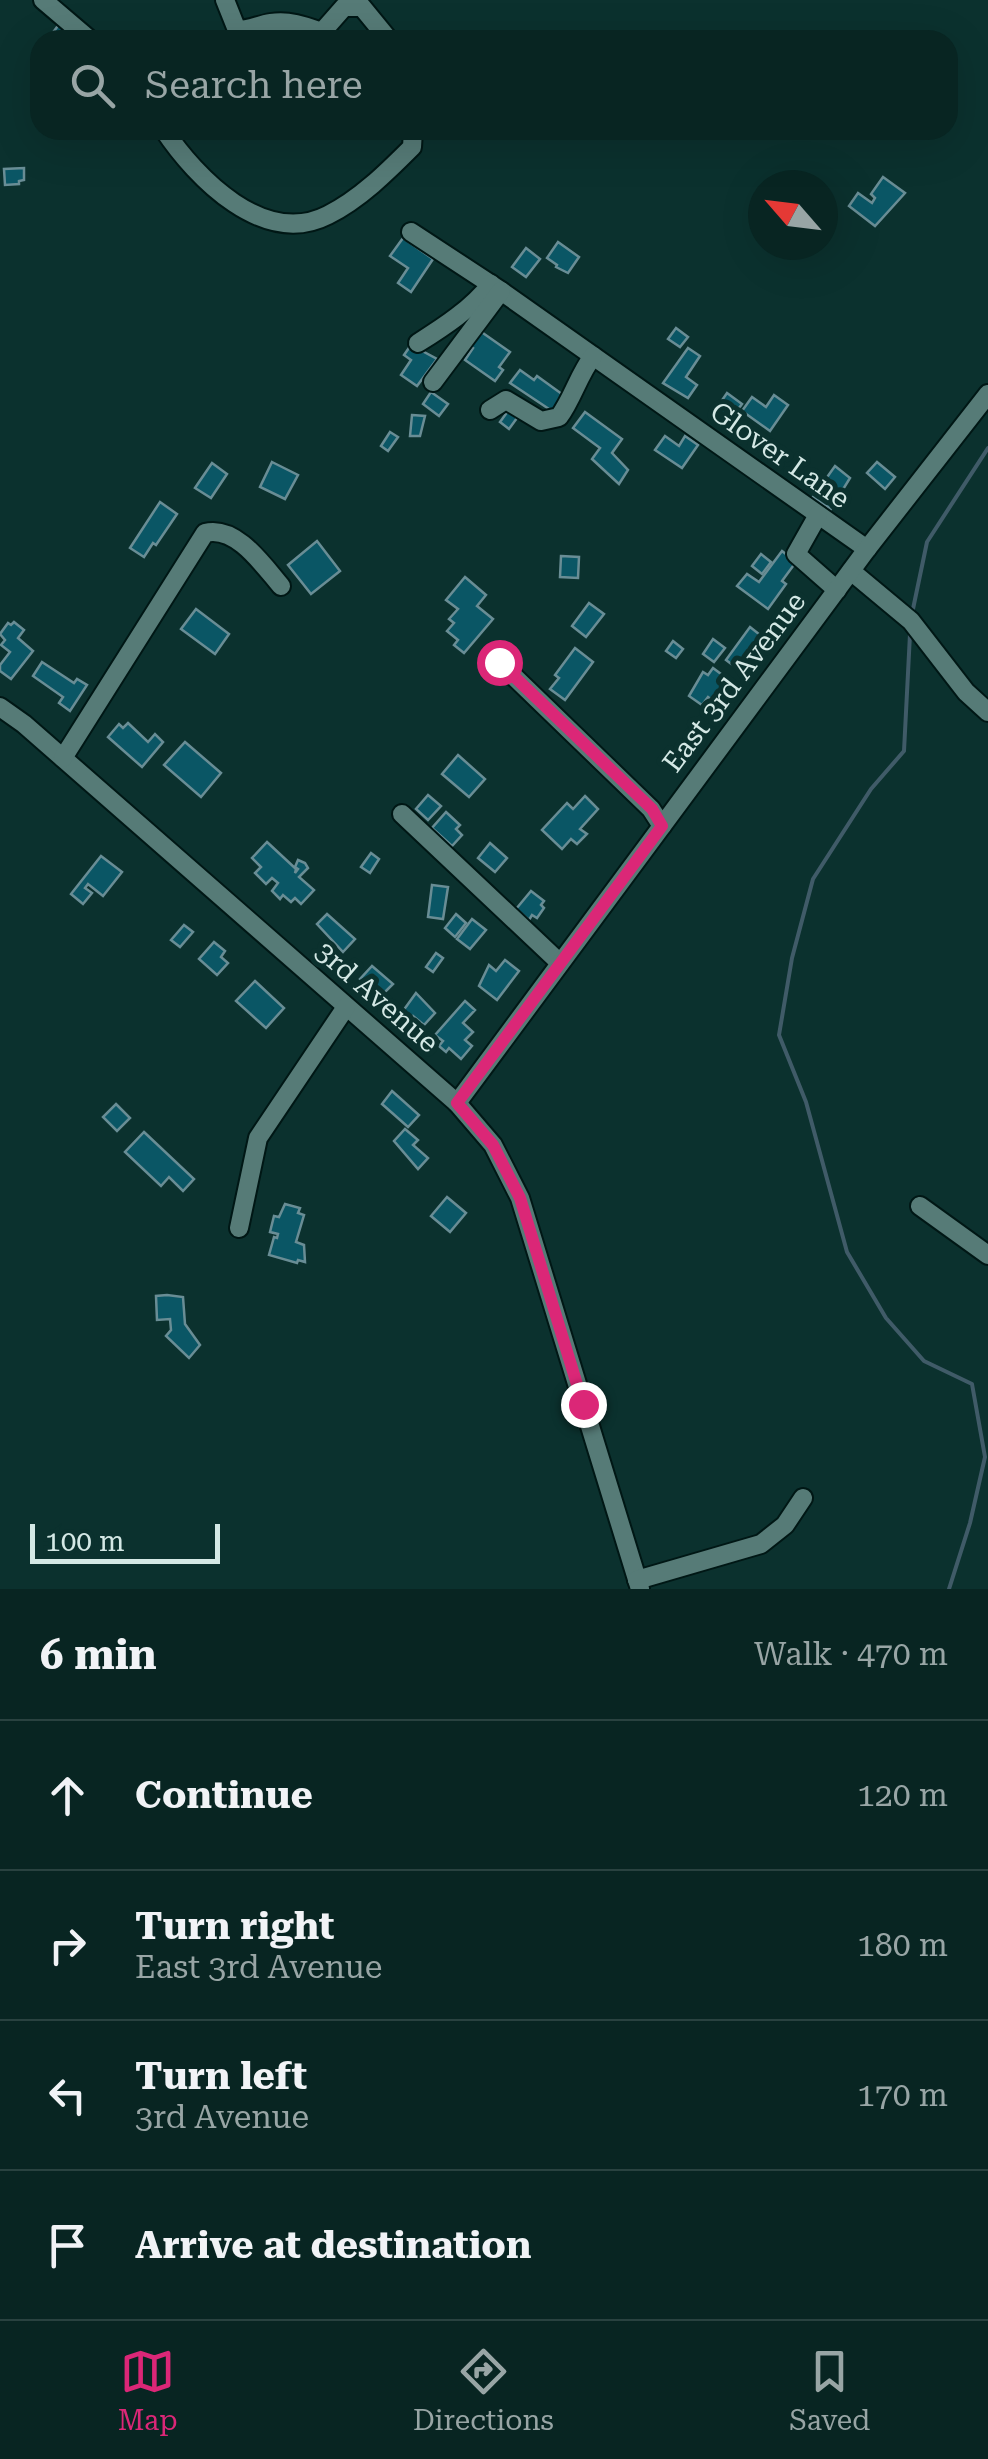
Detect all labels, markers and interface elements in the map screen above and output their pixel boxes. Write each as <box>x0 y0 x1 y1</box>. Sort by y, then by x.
search box <box>30 30 958 140</box>
icon: search <box>65 58 120 113</box>
text: Search here <box>145 63 363 107</box>
north arrow <box>748 170 838 260</box>
street label: Glover Lane <box>704 395 856 515</box>
street label: East 3rd Avenue <box>656 586 812 778</box>
route start <box>477 640 523 686</box>
street label: 3rd Avenue <box>309 935 445 1059</box>
route end <box>561 1382 607 1428</box>
scale bar <box>30 1519 220 1564</box>
text: 100 m <box>45 1525 125 1558</box>
text: 6 min <box>40 1630 157 1679</box>
text: Walk · 470 m <box>754 1635 948 1673</box>
icon: ahead <box>40 1768 95 1823</box>
text: Continue <box>135 1773 313 1817</box>
text: 120 m <box>857 1776 948 1814</box>
text: Turn right <box>135 1904 334 1948</box>
icon: right <box>40 1918 95 1973</box>
text: 180 m <box>857 1926 948 1964</box>
text: East 3rd Avenue <box>135 1948 382 1986</box>
text: Turn left <box>135 2054 307 2098</box>
icon: left <box>40 2068 95 2123</box>
text: 170 m <box>857 2076 948 2114</box>
text: 3rd Avenue <box>135 2098 309 2136</box>
icon: arrive <box>40 2218 95 2273</box>
text: Arrive at destination <box>135 2223 531 2267</box>
tab: Map <box>118 2344 178 2437</box>
tab: Directions <box>413 2344 554 2437</box>
tab: Saved <box>789 2344 870 2437</box>

